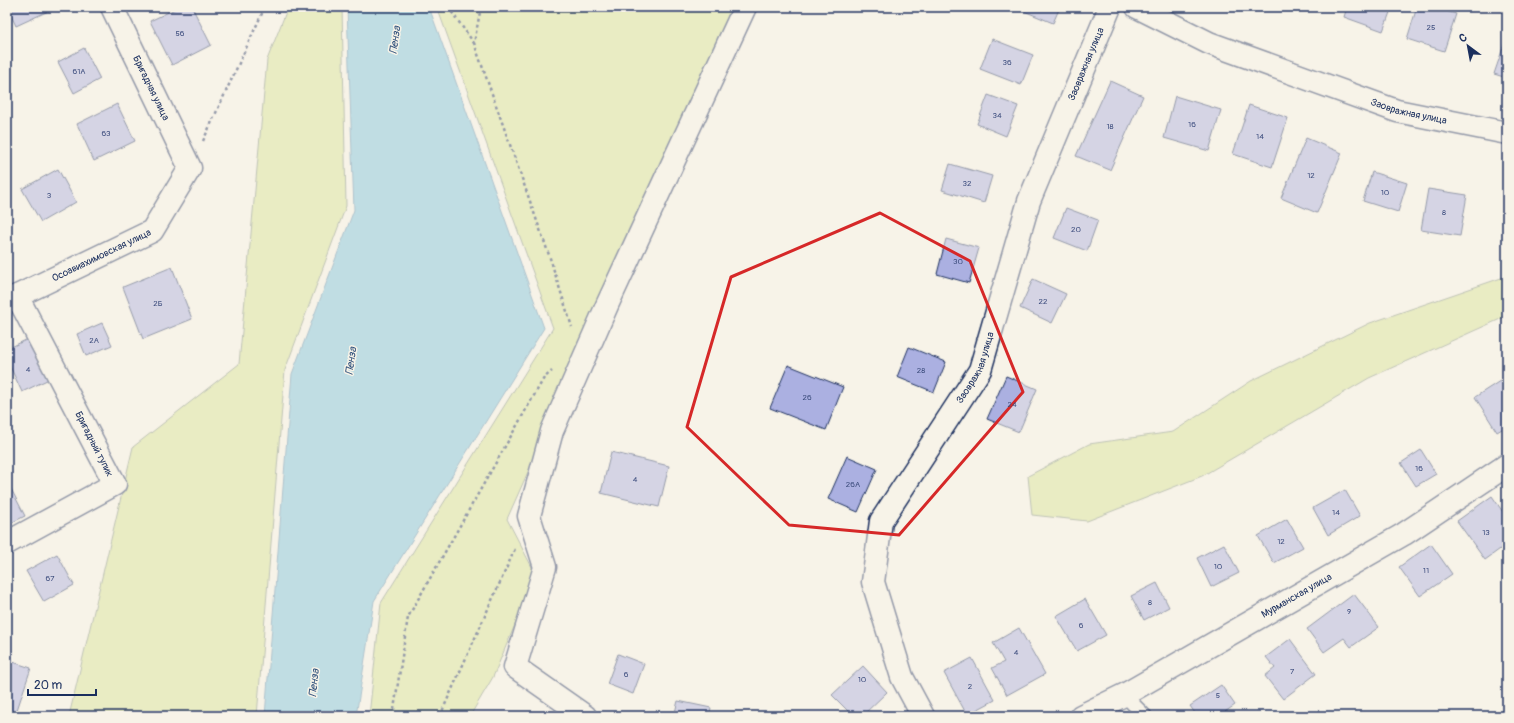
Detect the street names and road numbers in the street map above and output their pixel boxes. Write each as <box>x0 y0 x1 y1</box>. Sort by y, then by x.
street label: Заовражная улица <box>1066 25 1107 103</box>
street label: Бригадная улица <box>130 54 172 123</box>
street label: Заовражная улица <box>1369 96 1448 127</box>
street label: Осоавиахимовская улица <box>50 226 153 284</box>
street label: Заовражная улица <box>954 330 997 406</box>
street label: Бригадный тупик <box>72 409 116 479</box>
street label: Мурманская улица <box>1259 571 1334 621</box>

